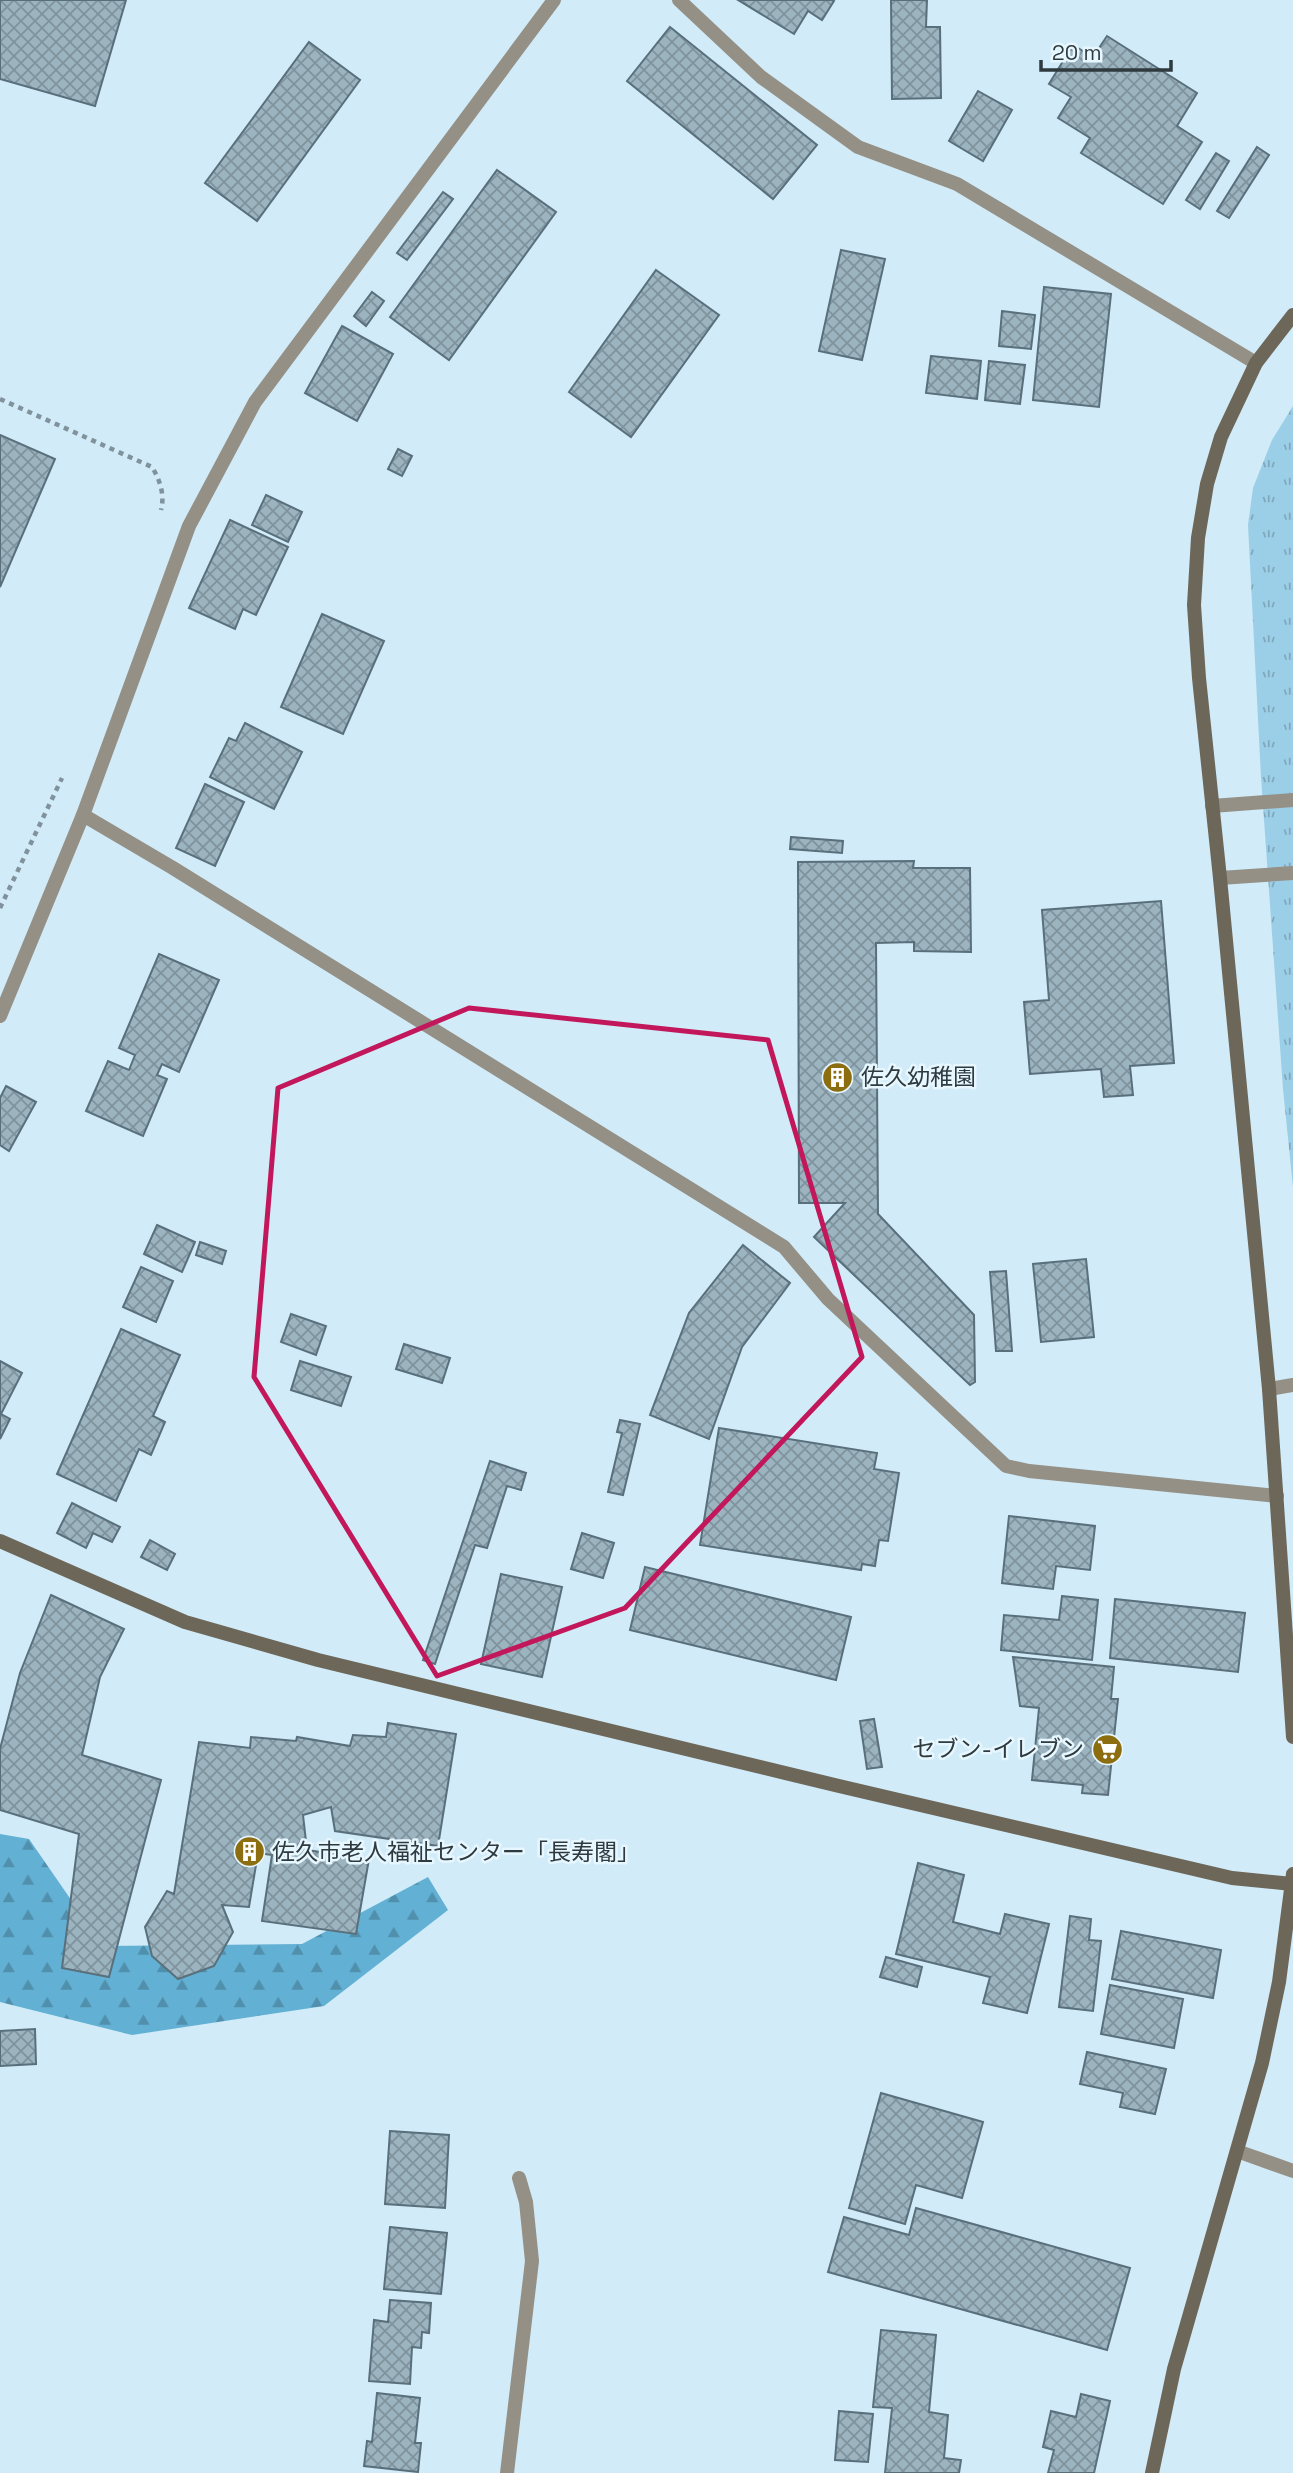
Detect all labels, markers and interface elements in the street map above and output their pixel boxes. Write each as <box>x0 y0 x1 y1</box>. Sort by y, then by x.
scale bar <box>1041 28 1170 72</box>
text: 20 m <box>1052 39 1102 66</box>
building icon: 佐久幼稚園 <box>821 1060 855 1094</box>
place label: 佐久幼稚園 <box>861 1062 976 1092</box>
supermarket icon: セブン-イレブン <box>1090 1732 1124 1766</box>
place label: セブン-イレブン <box>913 1734 1084 1764</box>
building icon: 佐久市老人福祉センター「長寿閣」 <box>232 1835 266 1869</box>
place label: 佐久市老人福祉センター「長寿閣」 <box>272 1837 640 1867</box>

